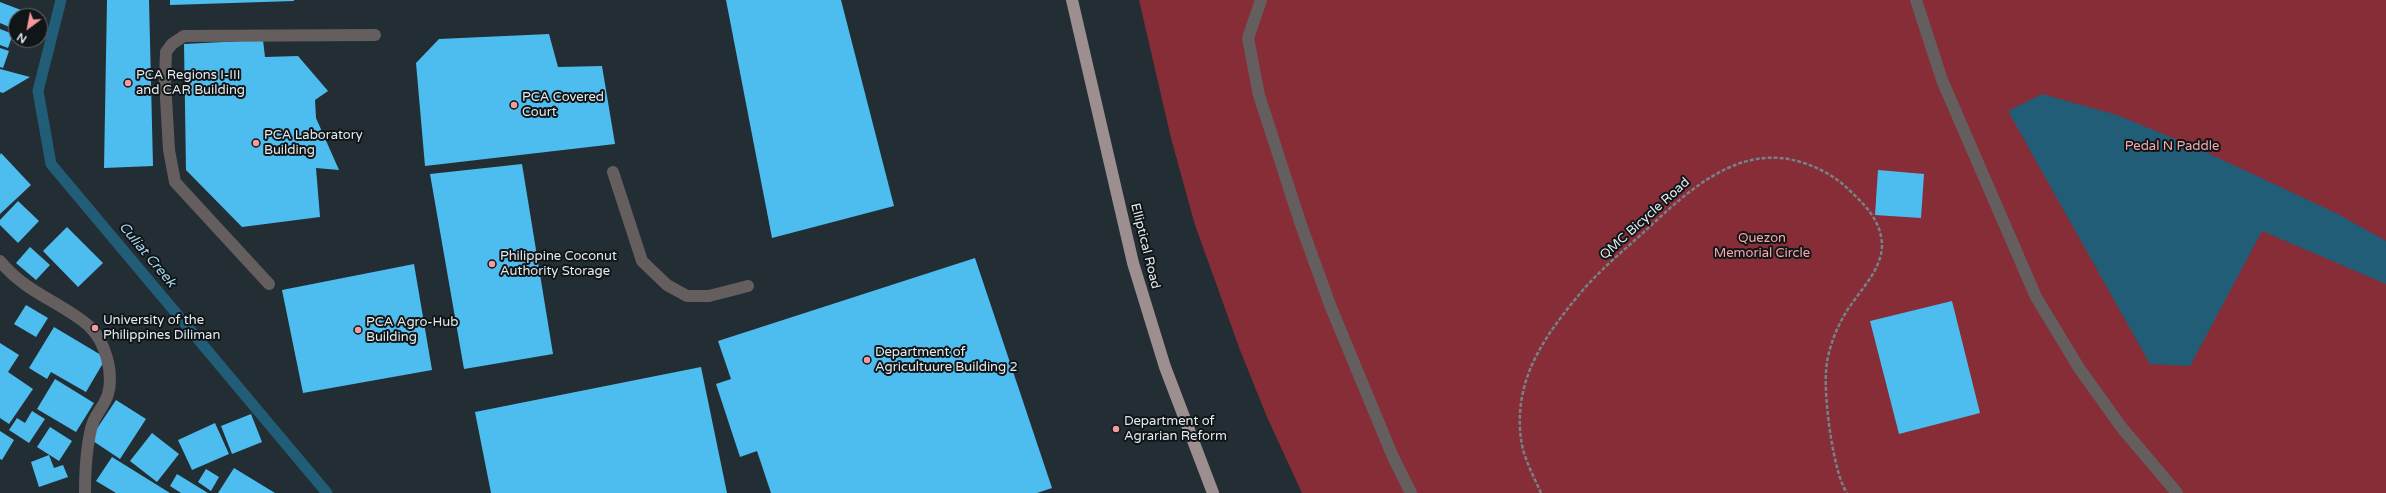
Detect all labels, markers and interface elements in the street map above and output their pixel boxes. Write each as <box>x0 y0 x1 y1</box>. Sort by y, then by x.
north arrow <box>8 8 48 48</box>
text: N <box>15 30 29 46</box>
place label: PCA Regions I-III and CAR Building <box>136 68 245 99</box>
marker: PCA Regions I-III and CAR Building <box>123 78 133 88</box>
place label: PCA Covered Court <box>522 90 604 121</box>
marker: PCA Covered Court <box>509 100 519 110</box>
place label: PCA Laboratory Building <box>264 128 363 159</box>
marker: PCA Laboratory Building <box>251 138 261 148</box>
park label: Pedal N Paddle <box>2125 139 2219 155</box>
street label: QMC Bicycle Road <box>1597 175 1693 263</box>
street label: Elliptical Road <box>1127 201 1163 291</box>
water label: Culiat Creek <box>115 219 179 291</box>
park label: Quezon Memorial Circle <box>1714 231 1810 262</box>
place label: Philippine Coconut Authority Storage <box>500 249 617 280</box>
marker: Philippine Coconut Authority Storage <box>487 259 497 269</box>
place label: University of the Philippines Diliman <box>103 313 220 344</box>
place label: PCA Agro-Hub Building <box>366 315 458 346</box>
marker: University of the Philippines Diliman <box>90 323 100 333</box>
marker: PCA Agro-Hub Building <box>353 325 363 335</box>
place label: Department of Agricultuure Building 2 <box>875 345 1018 376</box>
marker: Department of Agricultuure Building 2 <box>862 355 872 365</box>
place label: Department of Agrarian Reform <box>1124 414 1227 445</box>
marker: Department of Agrarian Reform <box>1111 424 1121 434</box>

